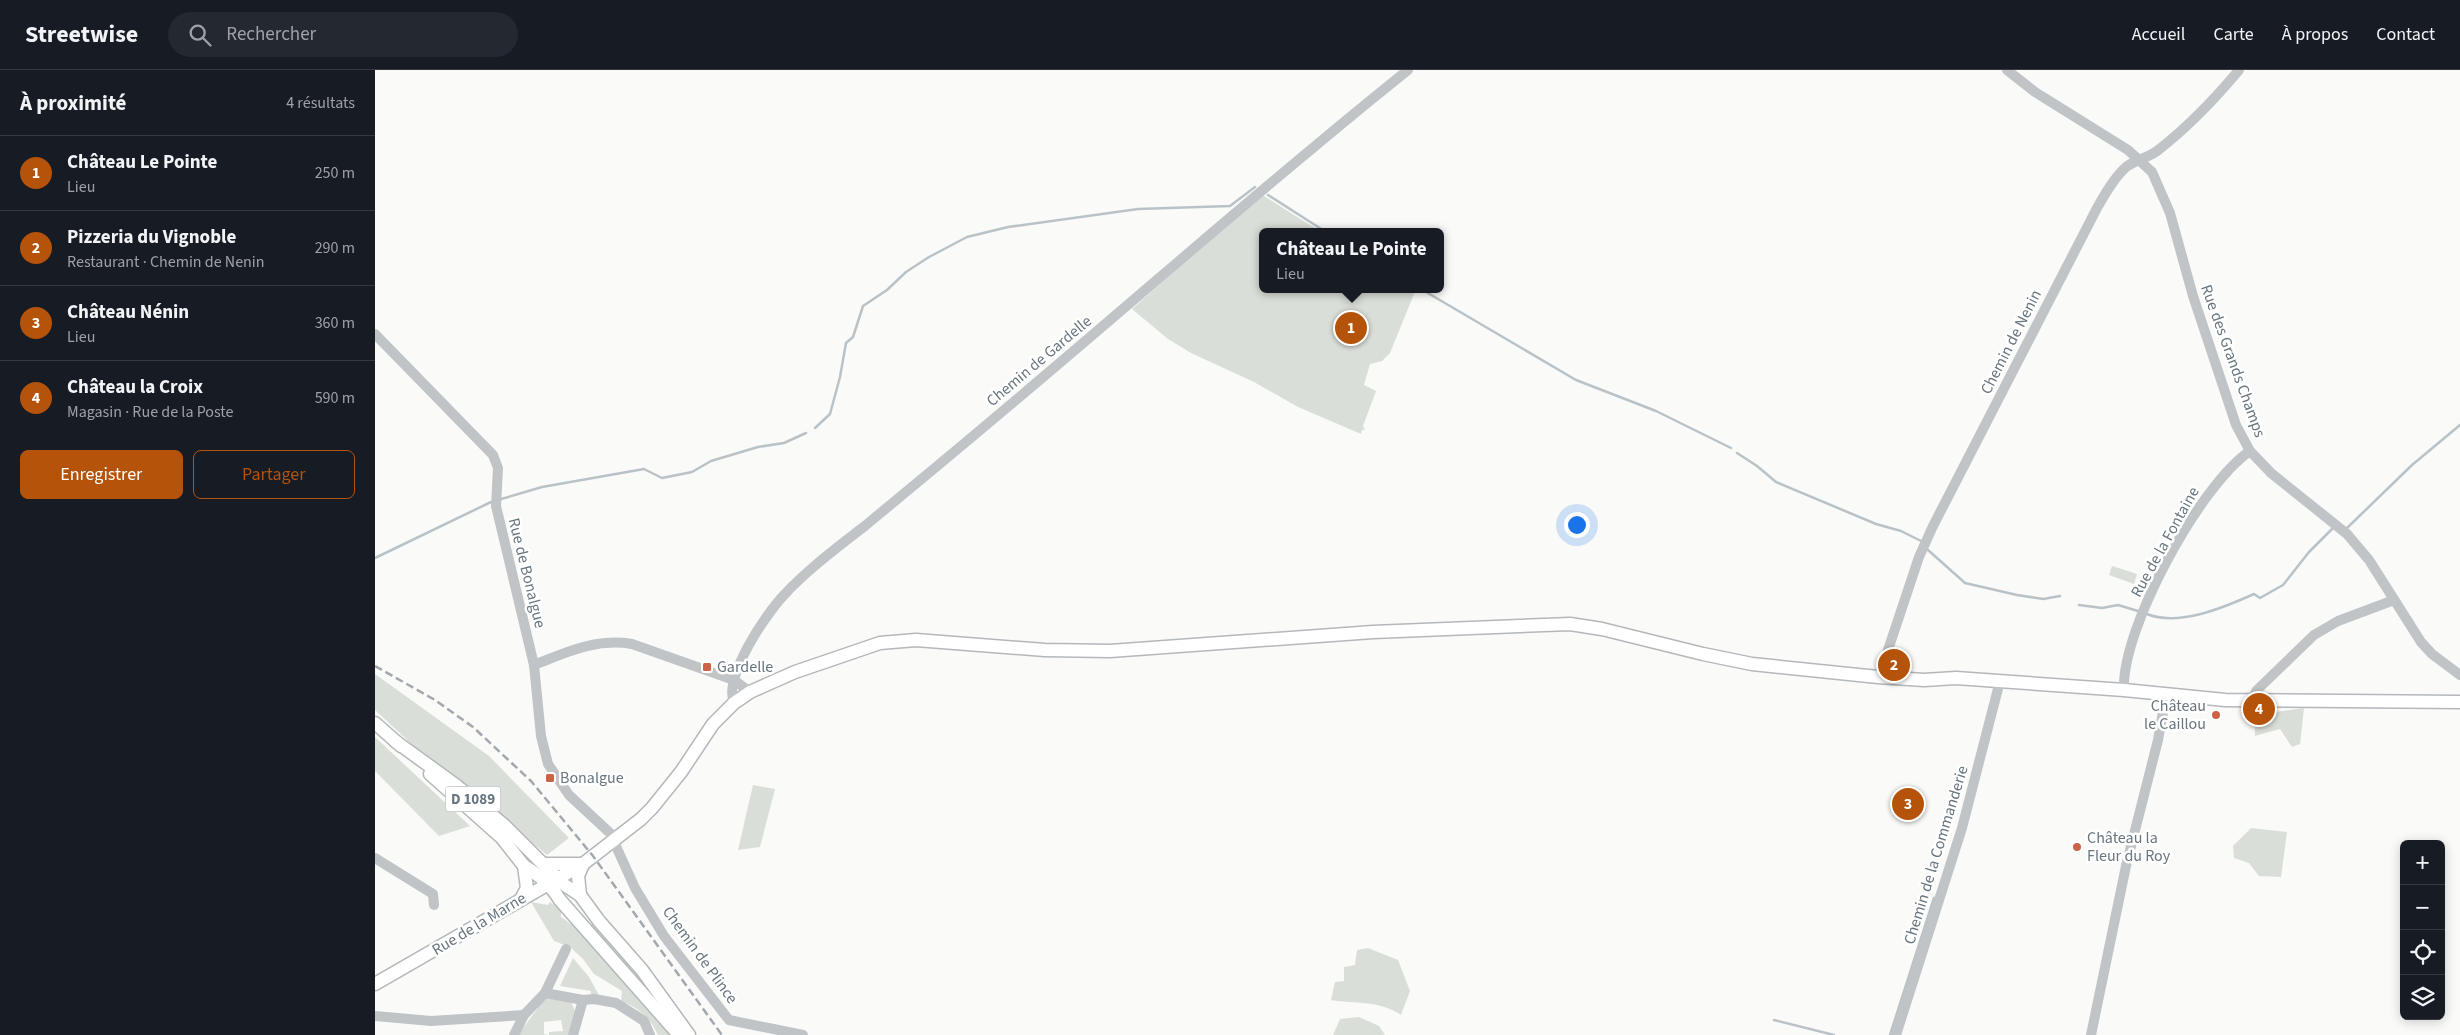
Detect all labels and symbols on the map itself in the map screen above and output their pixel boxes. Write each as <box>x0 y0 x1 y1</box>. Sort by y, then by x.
street label: Rue des Grands Champs <box>2195 282 2271 441</box>
street label: Chemin de Nenin <box>1975 286 2047 398</box>
pin: 1 <box>1335 309 1367 347</box>
street label: Chemin de Gardelle <box>982 310 1096 412</box>
street label: Rue de la Fontaine <box>2126 483 2205 601</box>
your location <box>1564 512 1590 538</box>
street label: Rue de Bonalgue <box>503 516 551 630</box>
pin: 2 <box>1878 646 1910 684</box>
place label: Gardelle <box>717 656 773 678</box>
marker: Gardelle <box>701 661 713 673</box>
pin: 4 <box>2243 690 2275 728</box>
place label: Château le Caillou <box>2144 695 2206 735</box>
marker: Château le Caillou <box>2210 709 2222 721</box>
street label: Chemin de la Commanderie <box>1898 763 1974 947</box>
place label: Bonalgue <box>560 767 624 789</box>
marker: Bonalgue <box>544 772 556 784</box>
pin: 3 <box>1892 785 1924 823</box>
road number: D 1089 <box>445 786 501 812</box>
place label: Château la Fleur du Roy <box>2087 827 2171 867</box>
marker: Château la Fleur du Roy <box>2071 841 2083 853</box>
street label: Rue de la Marne <box>428 887 530 961</box>
street label: Chemin de Plince <box>657 902 743 1008</box>

